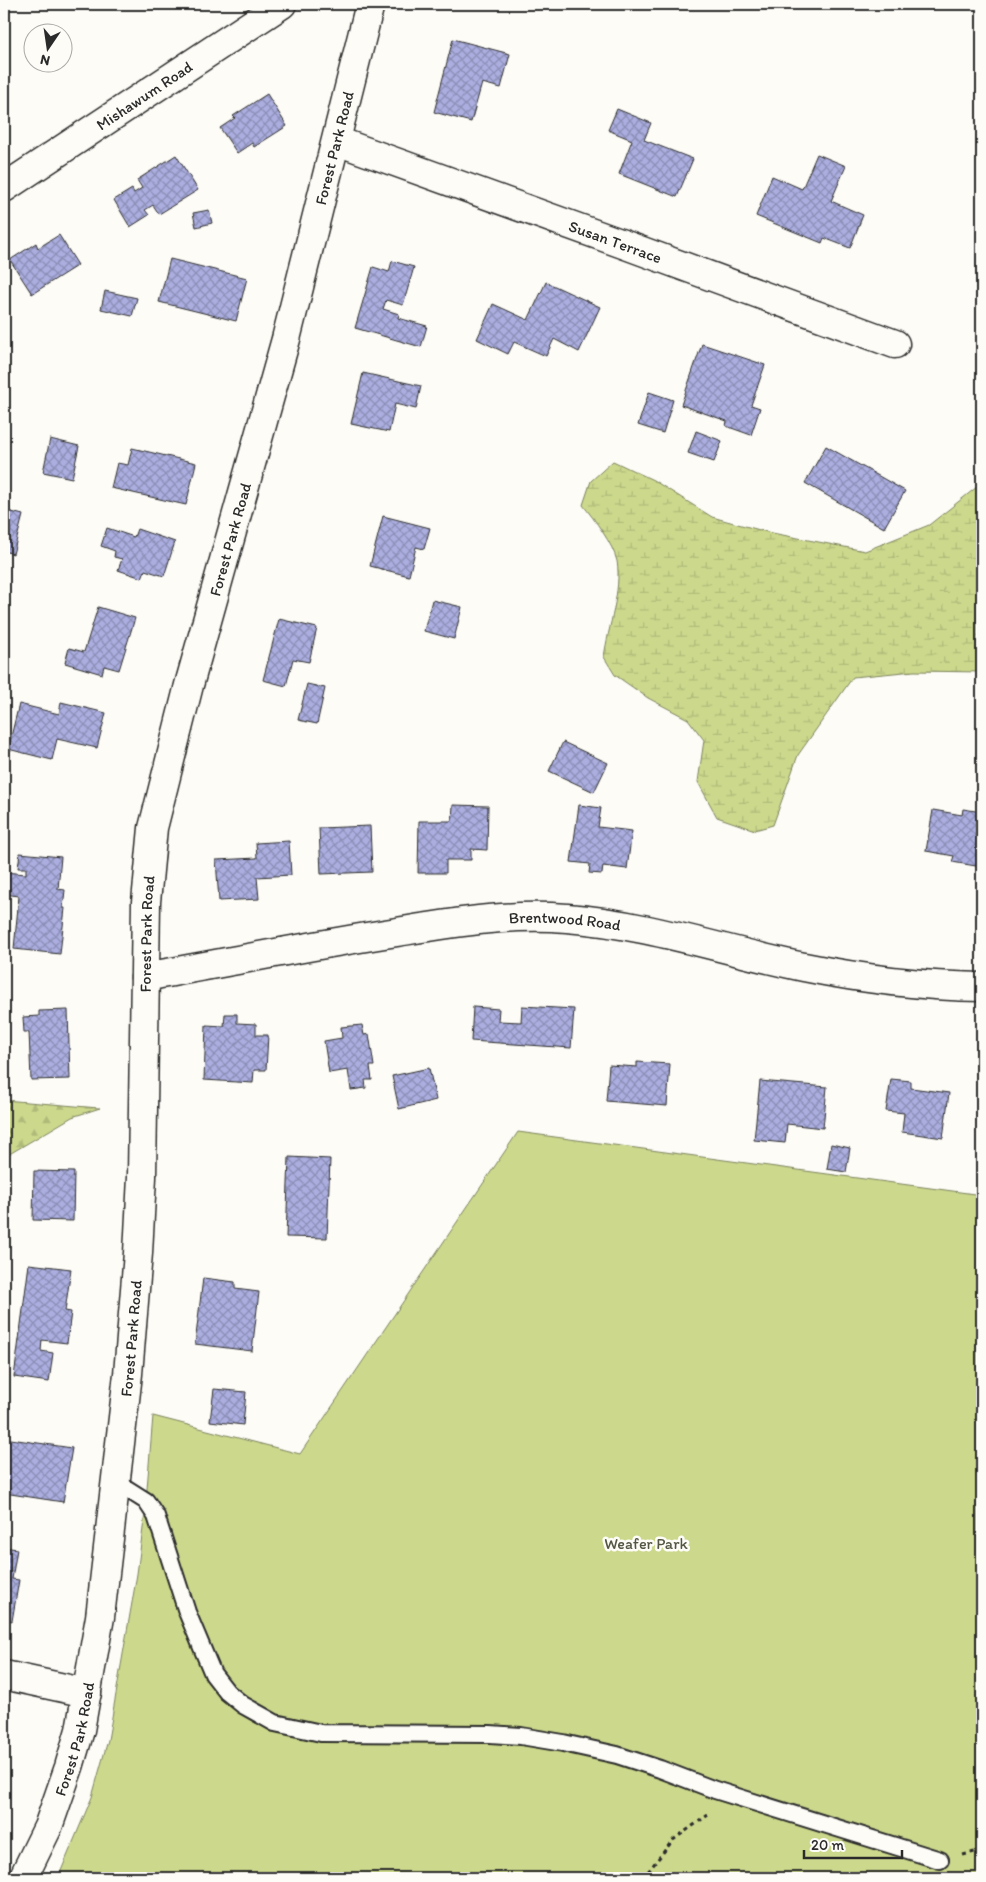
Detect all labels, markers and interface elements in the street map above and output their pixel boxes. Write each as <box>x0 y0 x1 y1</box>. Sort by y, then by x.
north arrow <box>22 22 72 72</box>
text: N <box>39 51 52 70</box>
street label: Mishawum Road <box>93 57 196 134</box>
street label: Forest Park Road <box>311 89 358 207</box>
street label: Susan Terrace <box>566 216 664 267</box>
street label: Forest Park Road <box>205 480 255 598</box>
street label: Forest Park Road <box>136 874 158 992</box>
street label: Brentwood Road <box>508 908 623 935</box>
street label: Forest Park Road <box>116 1279 146 1398</box>
park label: Weafer Park <box>604 1534 689 1553</box>
street label: Forest Park Road <box>51 1680 98 1798</box>
scale bar <box>804 1827 901 1859</box>
text: 20 m <box>811 1836 845 1854</box>

